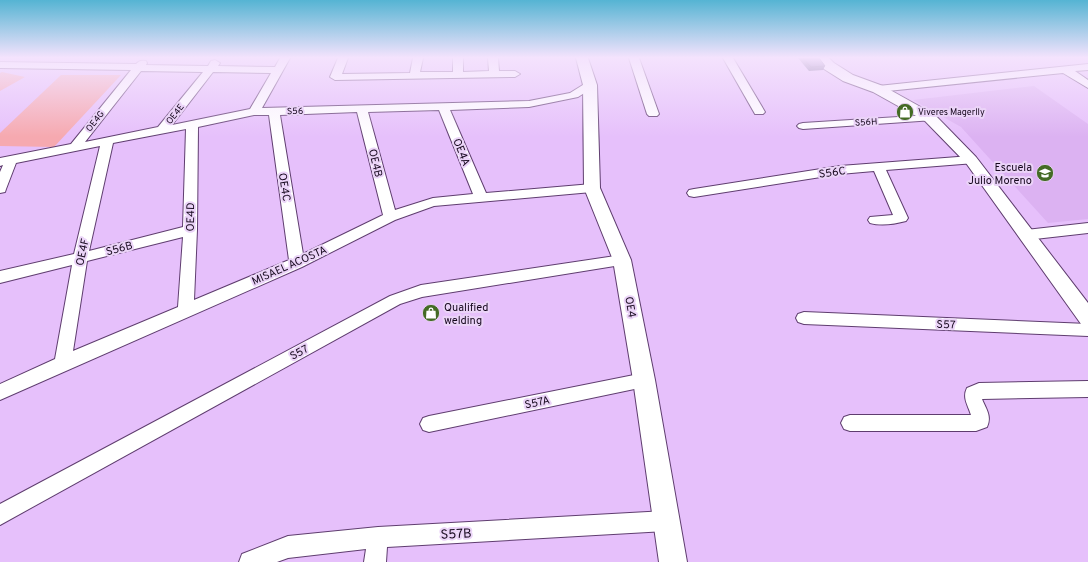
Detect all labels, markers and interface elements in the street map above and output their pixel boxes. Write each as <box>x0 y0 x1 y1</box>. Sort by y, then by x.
street label: OE4E <box>164 102 187 127</box>
shop icon: Viveres Magerlly <box>895 102 915 122</box>
street label: S56 <box>287 106 303 117</box>
place label: Viveres Magerlly <box>918 107 985 118</box>
street label: OE4G <box>84 109 107 134</box>
street label: S56H <box>854 116 878 129</box>
street label: OE4A <box>449 136 473 168</box>
street label: OE4B <box>365 148 385 179</box>
place label: Escuela Julio Moreno <box>968 161 1032 188</box>
school or university icon: Escuela Julio Moreno <box>1035 163 1055 183</box>
street label: S56C <box>818 164 847 182</box>
street label: OE4C <box>275 172 293 202</box>
street label: OE4D <box>184 202 198 232</box>
street label: OE4F <box>73 237 93 267</box>
street label: S56B <box>104 239 134 259</box>
street label: MISAEL ACOSTA <box>250 243 329 289</box>
street label: OE4 <box>621 295 639 319</box>
place label: Qualified welding <box>444 301 489 328</box>
shop icon: Qualified welding <box>421 303 441 323</box>
street label: S57 <box>936 318 956 332</box>
street label: S57 <box>288 342 311 364</box>
street label: S57A <box>523 394 551 412</box>
street label: S57B <box>440 526 472 544</box>

